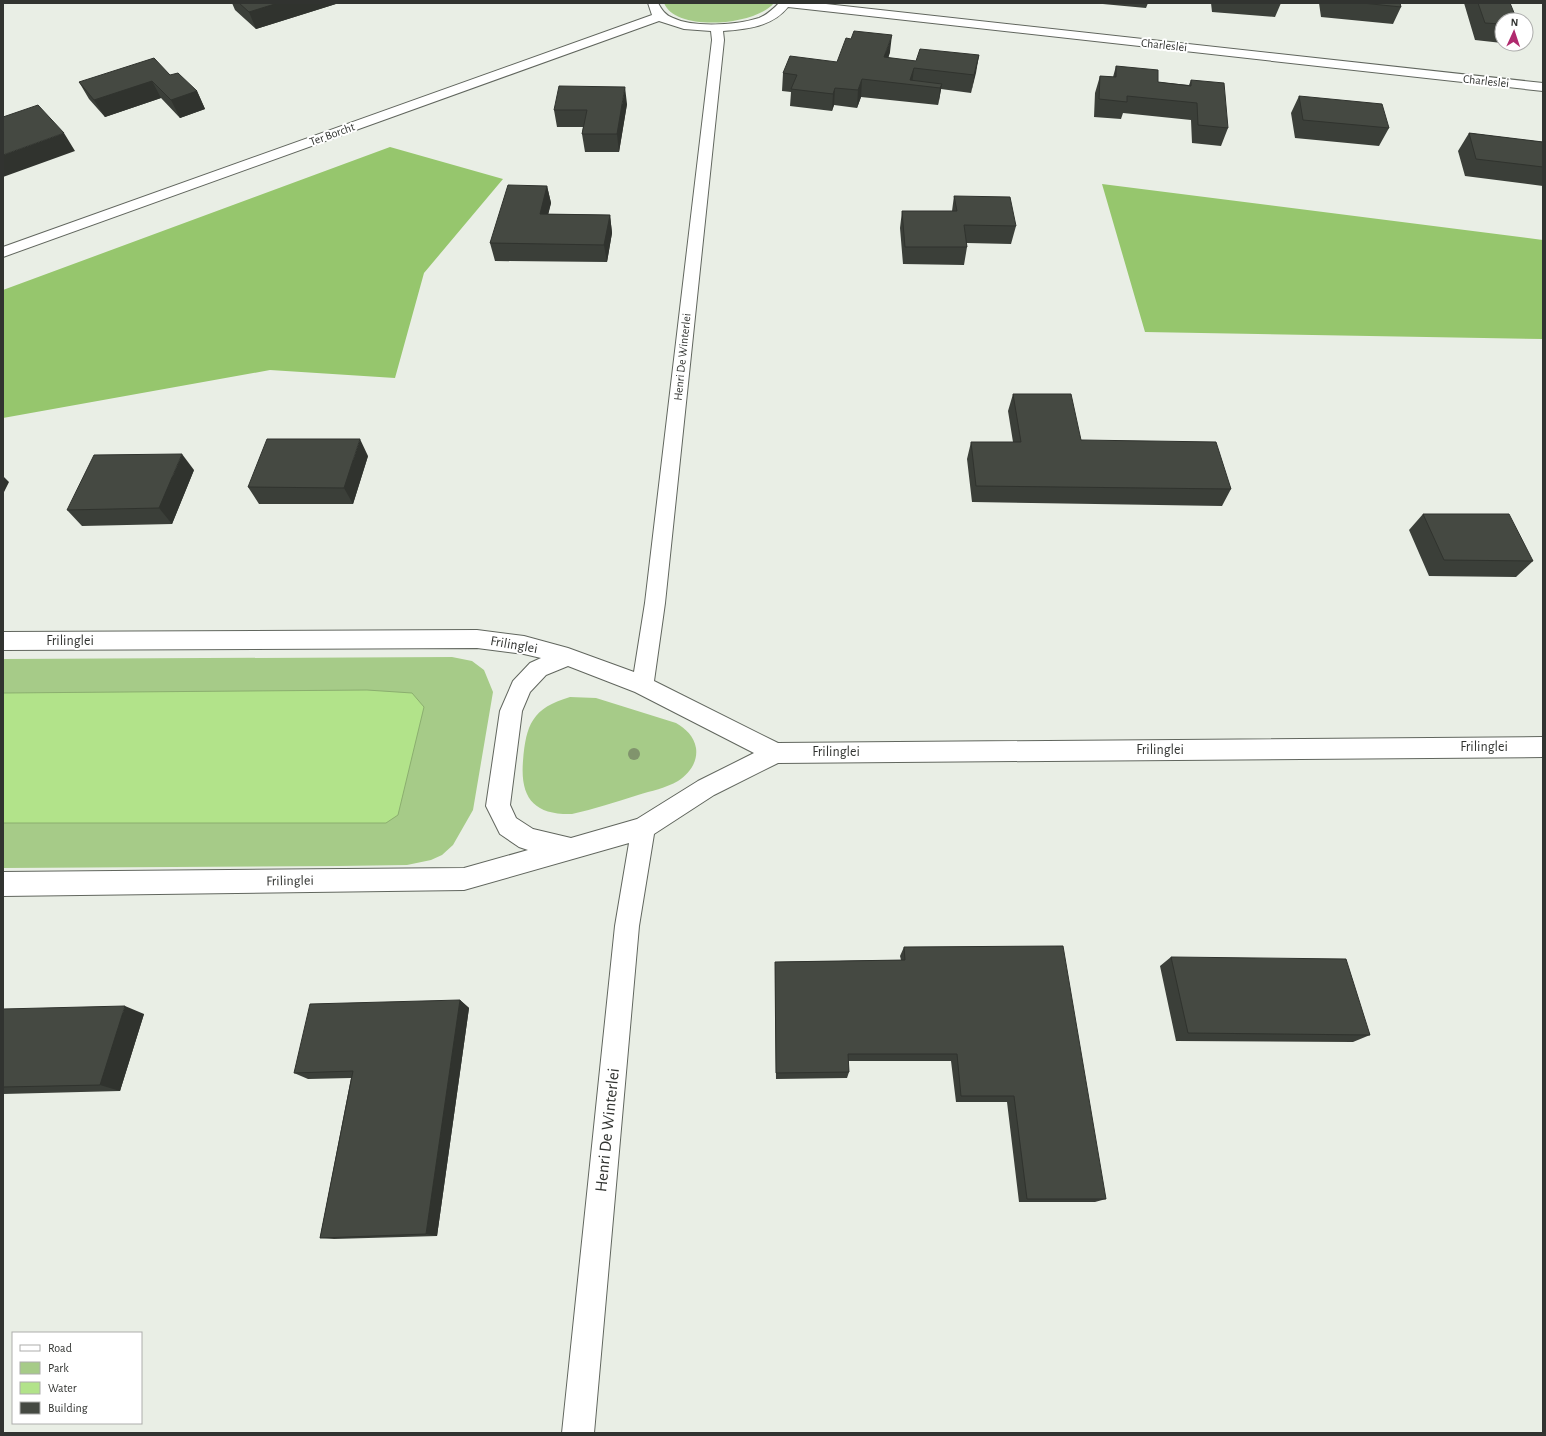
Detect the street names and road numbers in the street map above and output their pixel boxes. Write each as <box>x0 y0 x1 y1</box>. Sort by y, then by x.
street label: Charleslei <box>1140 37 1188 53</box>
street label: Charleslei <box>1462 73 1510 89</box>
street label: Ter Borcht <box>308 120 356 148</box>
street label: Henri De Winterlei <box>671 313 693 401</box>
street label: Frilinglei <box>46 634 94 648</box>
street label: Frilinglei <box>489 634 539 656</box>
street label: Frilinglei <box>1460 740 1508 754</box>
street label: Frilinglei <box>1136 743 1184 757</box>
street label: Frilinglei <box>812 745 860 759</box>
street label: Frilinglei <box>266 874 314 888</box>
street label: Henri De Winterlei <box>592 1067 622 1193</box>

